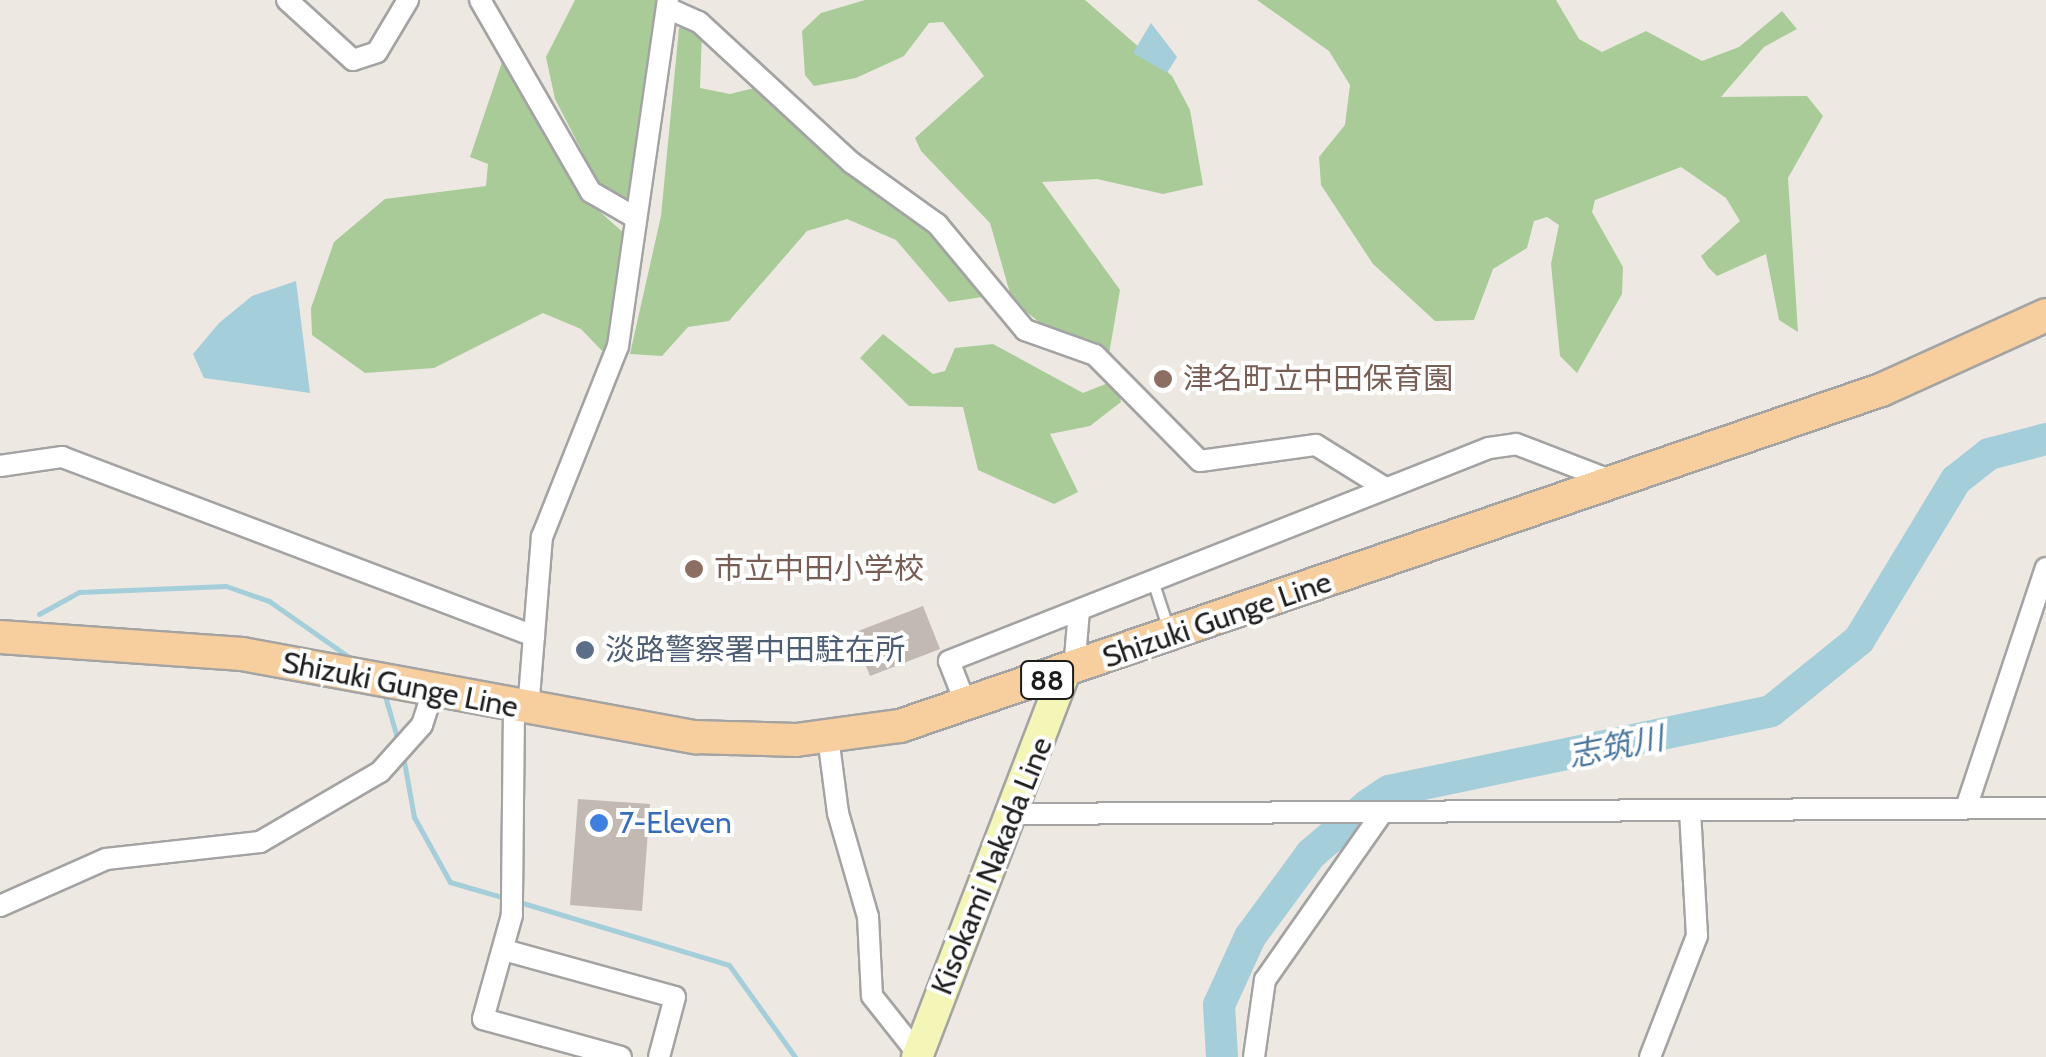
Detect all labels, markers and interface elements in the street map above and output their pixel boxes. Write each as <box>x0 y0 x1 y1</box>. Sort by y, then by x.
place label: 津名町立中田保育園 <box>1183 361 1453 397</box>
marker: 津名町立中田保育園 <box>1152 368 1174 390</box>
place label: 市立中田小学校 <box>714 551 924 587</box>
marker: 市立中田小学校 <box>683 558 705 580</box>
street label: Shizuki Gunge Line <box>1098 564 1336 676</box>
place label: 淡路警察署中田駐在所 <box>605 632 905 668</box>
marker: 淡路警察署中田駐在所 <box>574 639 596 661</box>
street label: Shizuki Gunge Line <box>279 644 521 726</box>
road number: 88 <box>1020 657 1074 703</box>
water label: 志筑川 <box>1565 719 1667 775</box>
street label: Kisokami Nakada Line <box>924 732 1060 1000</box>
place label: 7-Eleven <box>619 805 732 841</box>
marker: 7-Eleven <box>588 812 610 834</box>

